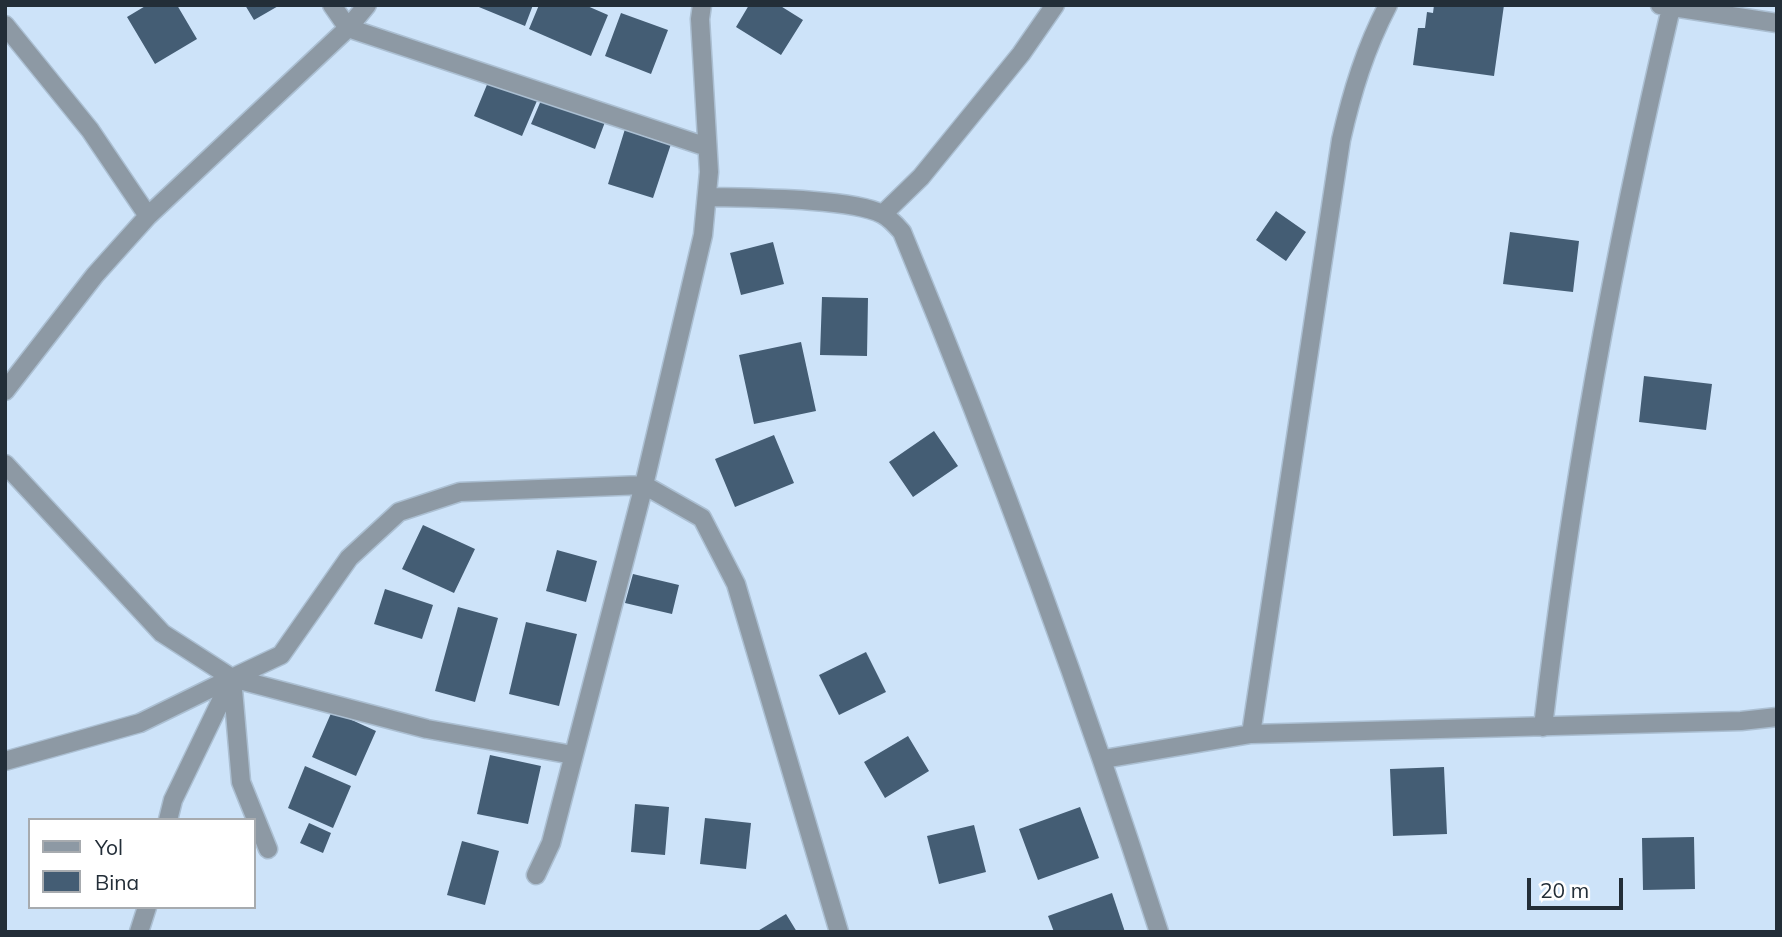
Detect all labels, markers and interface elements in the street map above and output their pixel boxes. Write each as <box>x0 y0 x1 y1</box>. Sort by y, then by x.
legend <box>28 818 256 909</box>
text: Yol <box>95 834 123 860</box>
scale bar <box>1530 864 1626 908</box>
text: Bina <box>95 869 139 895</box>
text: 20 m <box>1540 877 1589 903</box>

